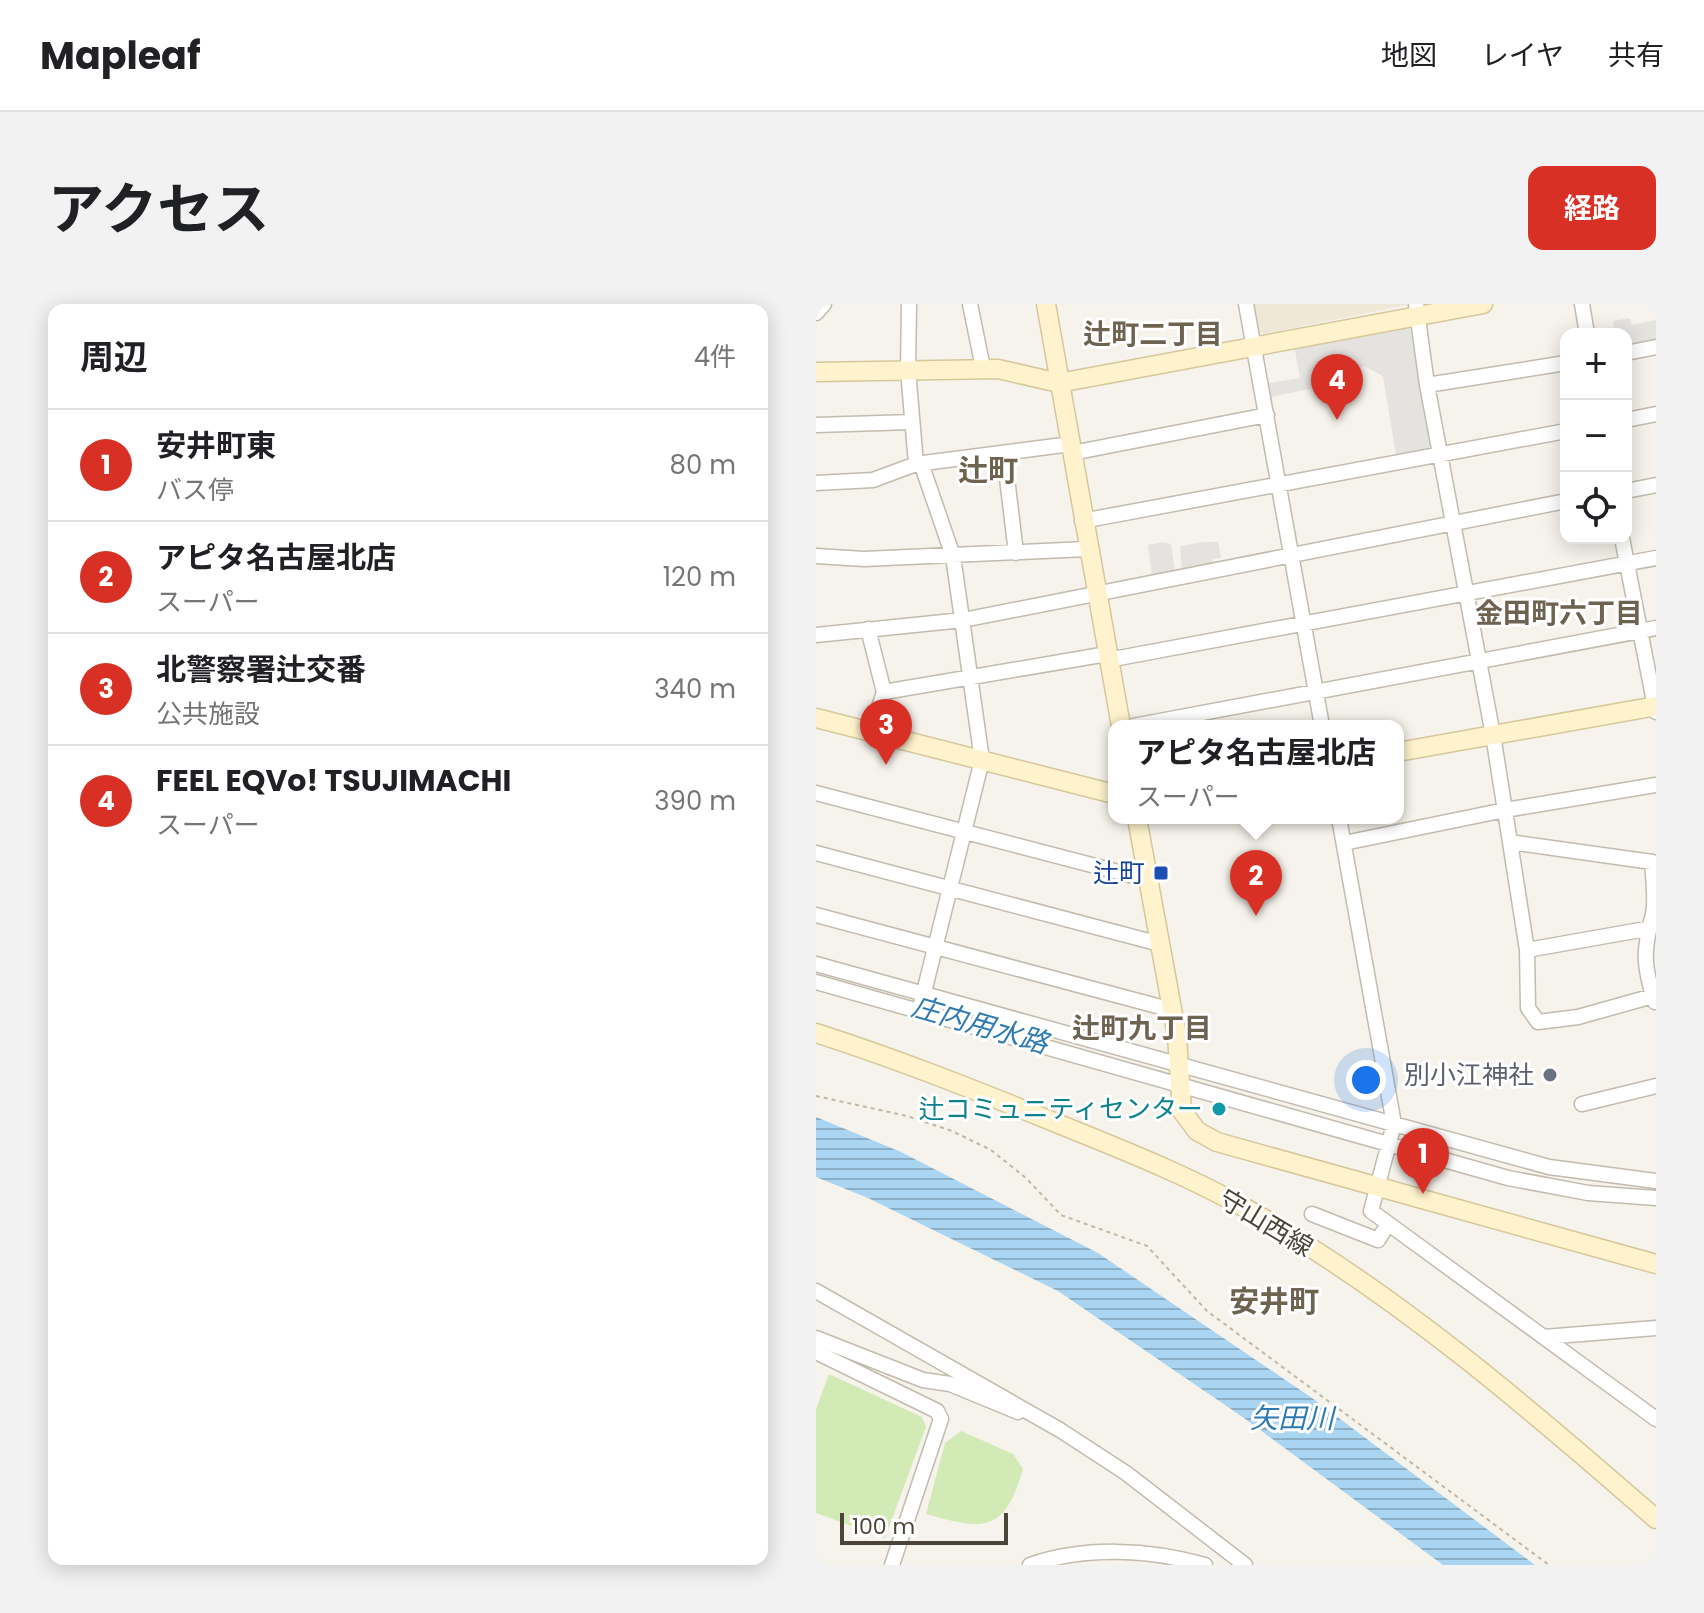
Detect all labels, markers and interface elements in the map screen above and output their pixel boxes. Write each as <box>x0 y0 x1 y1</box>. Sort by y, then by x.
text: Mapleaf <box>40 29 201 82</box>
text: 地図 <box>1381 36 1437 75</box>
text: レイヤ <box>1481 36 1564 75</box>
text: 共有 <box>1608 36 1664 75</box>
button: 経路 <box>1528 166 1656 250</box>
text: アクセス <box>48 170 269 249</box>
district label: 辻町二丁目 <box>1083 315 1223 354</box>
map controls <box>1560 328 1632 544</box>
button: + <box>1560 328 1632 400</box>
text: 周辺 <box>80 333 148 381</box>
text: 4件 <box>694 339 736 375</box>
pin: 4 <box>1311 354 1363 420</box>
button: − <box>1560 400 1632 472</box>
text: 安井町東 <box>156 424 276 467</box>
text: 1 <box>101 447 111 483</box>
text: 80 m <box>670 447 736 483</box>
district label: 辻町 <box>958 449 1018 492</box>
text: バス停 <box>156 472 234 508</box>
button: locate <box>1560 472 1632 544</box>
text: アピタ名古屋北店 <box>156 536 396 579</box>
text: 2 <box>99 559 113 595</box>
text: 120 m <box>663 559 736 595</box>
text: スーパー <box>156 584 260 620</box>
district label: 金田町六丁目 <box>1475 594 1643 633</box>
text: 北警察署辻交番 <box>156 648 366 691</box>
text: 3 <box>98 671 114 707</box>
text: 340 m <box>654 671 736 707</box>
text: 公共施設 <box>156 696 260 732</box>
pin: 3 <box>860 699 912 765</box>
popup <box>1108 720 1404 824</box>
text: アピタ名古屋北店 <box>1136 731 1376 774</box>
text: FEEL EQVo! TSUJIMACHI <box>156 759 511 802</box>
text: スーパー <box>1136 779 1240 815</box>
text: 4 <box>97 783 115 819</box>
text: 390 m <box>654 783 736 819</box>
text: スーパー <box>156 807 260 843</box>
pin: 2 <box>1230 850 1282 916</box>
place label: 辻町 <box>1093 855 1145 891</box>
marker: 辻町 <box>1152 864 1170 882</box>
water label: 庄内用水路 <box>907 987 1055 1064</box>
district label: 辻町九丁目 <box>1072 1009 1212 1048</box>
place label: 別小江神社 <box>1404 1057 1534 1093</box>
your location <box>1346 1060 1386 1100</box>
marker: 別小江神社 <box>1541 1066 1559 1084</box>
place label: 辻コミュニティセンター <box>919 1091 1203 1127</box>
marker: 辻コミュニティセンター <box>1210 1100 1228 1118</box>
pin: 1 <box>1397 1128 1449 1194</box>
street label: 守山西線 <box>1212 1181 1320 1265</box>
district label: 安井町 <box>1229 1280 1319 1323</box>
water label: 矢田川 <box>1250 1399 1337 1438</box>
scale bar <box>840 1509 1008 1545</box>
text: 100 m <box>852 1511 915 1542</box>

